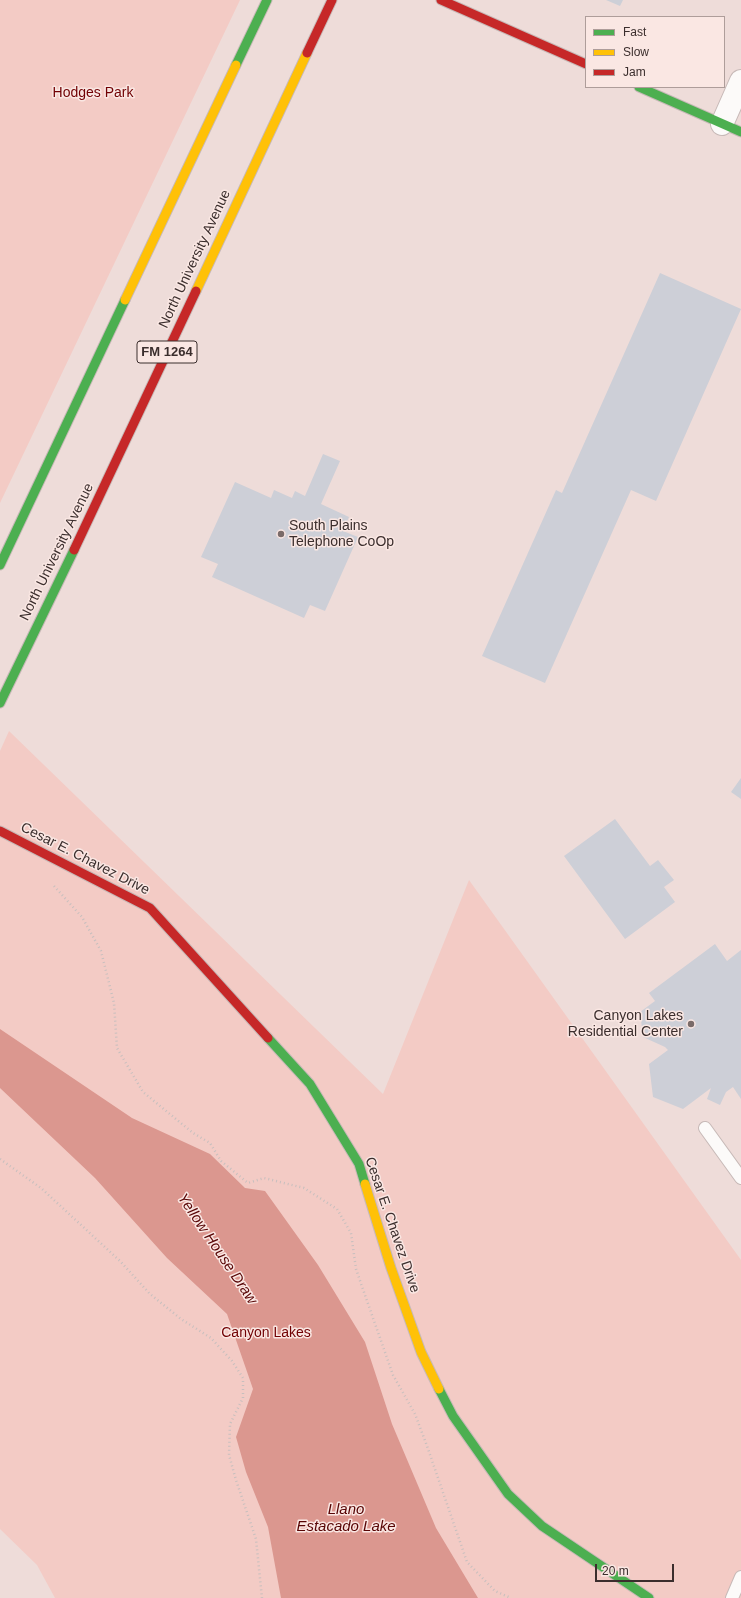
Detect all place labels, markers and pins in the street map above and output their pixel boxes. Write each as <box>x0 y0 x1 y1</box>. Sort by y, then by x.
place label: South Plains Telephone CoOp <box>289 518 394 550</box>
marker: South Plains Telephone CoOp <box>276 529 286 539</box>
place label: Canyon Lakes Residential Center <box>568 1008 683 1040</box>
marker: Canyon Lakes Residential Center <box>686 1019 696 1029</box>

